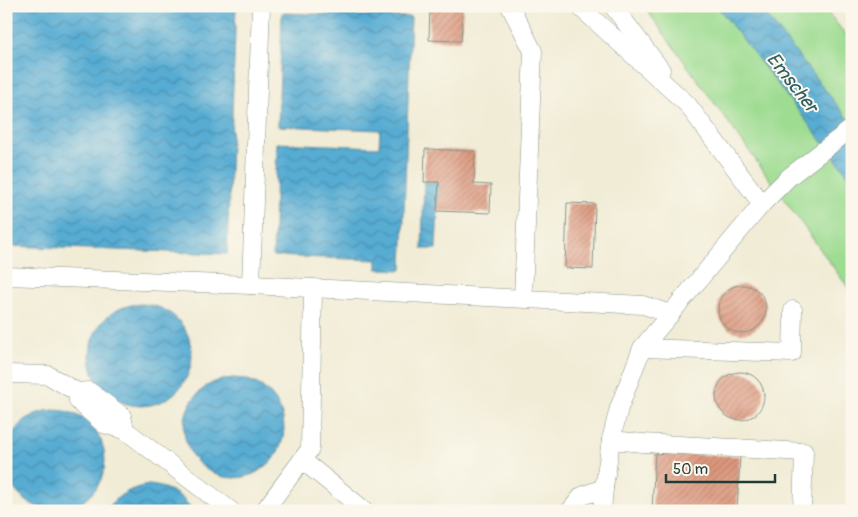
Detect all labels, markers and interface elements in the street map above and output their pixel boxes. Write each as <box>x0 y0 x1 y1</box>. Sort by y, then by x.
water label: Emscher <box>761 48 824 119</box>
scale bar <box>666 452 774 484</box>
text: 50 m <box>673 460 708 479</box>

